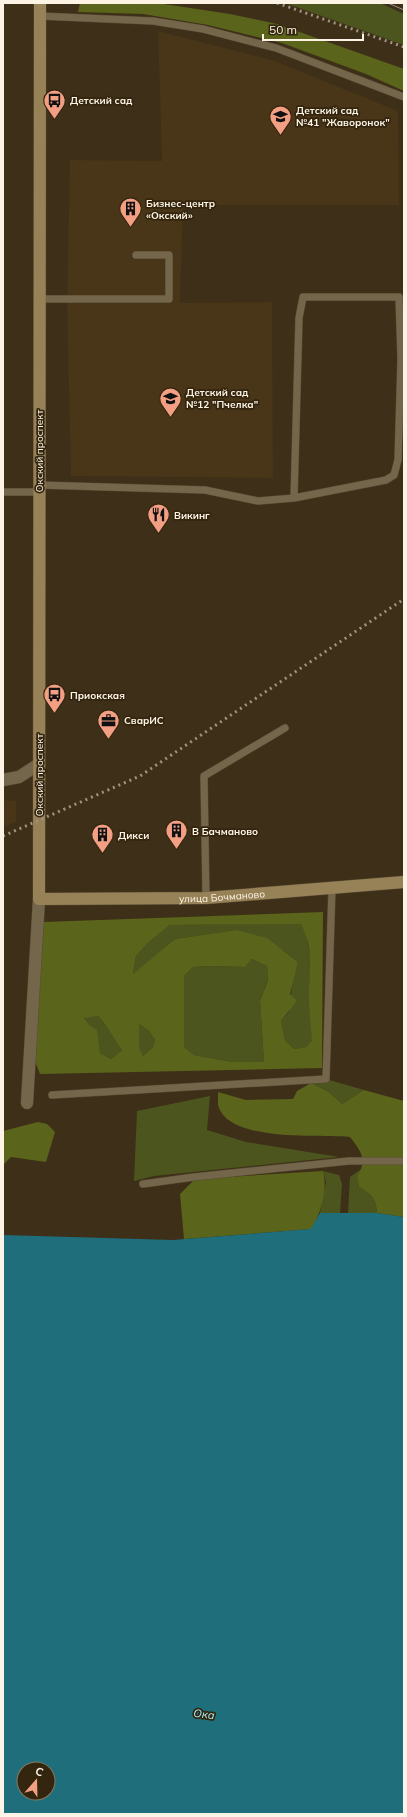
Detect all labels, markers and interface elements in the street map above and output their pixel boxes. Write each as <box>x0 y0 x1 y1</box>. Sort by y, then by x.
scale bar <box>263 16 363 42</box>
text: 50 m <box>269 22 297 37</box>
bus stop icon: Детский сад <box>41 87 67 120</box>
place label: Детский сад <box>70 94 133 107</box>
school or university icon: Детский сад №41 "Жаворонок" <box>267 103 293 136</box>
place label: Детский сад №41 "Жаворонок" <box>296 104 390 129</box>
building icon: Бизнес-центр «Окский» <box>117 196 143 229</box>
place label: Бизнес-центр «Окский» <box>146 197 215 222</box>
school or university icon: Детский сад №12 "Пчелка" <box>158 385 184 418</box>
place label: Детский сад №12 "Пчелка" <box>186 386 258 411</box>
street label: Окский проспект <box>33 409 46 492</box>
restaurant icon: Викинг <box>146 502 172 535</box>
place label: Викинг <box>174 509 210 522</box>
bus stop icon: Приокская <box>41 682 67 715</box>
place label: Приокская <box>70 689 125 702</box>
office icon: СварИС <box>96 707 122 740</box>
place label: СварИС <box>124 714 164 727</box>
street label: Окский проспект <box>33 733 46 816</box>
building icon: В Бачманово <box>163 818 189 851</box>
building icon: Дикси <box>90 822 116 855</box>
place label: В Бачманово <box>192 825 258 838</box>
place label: Дикси <box>118 829 149 842</box>
street label: улица Бочманово <box>179 887 266 905</box>
water label: Ока <box>193 1706 216 1722</box>
north arrow <box>16 1761 56 1801</box>
text: С <box>33 1764 46 1780</box>

